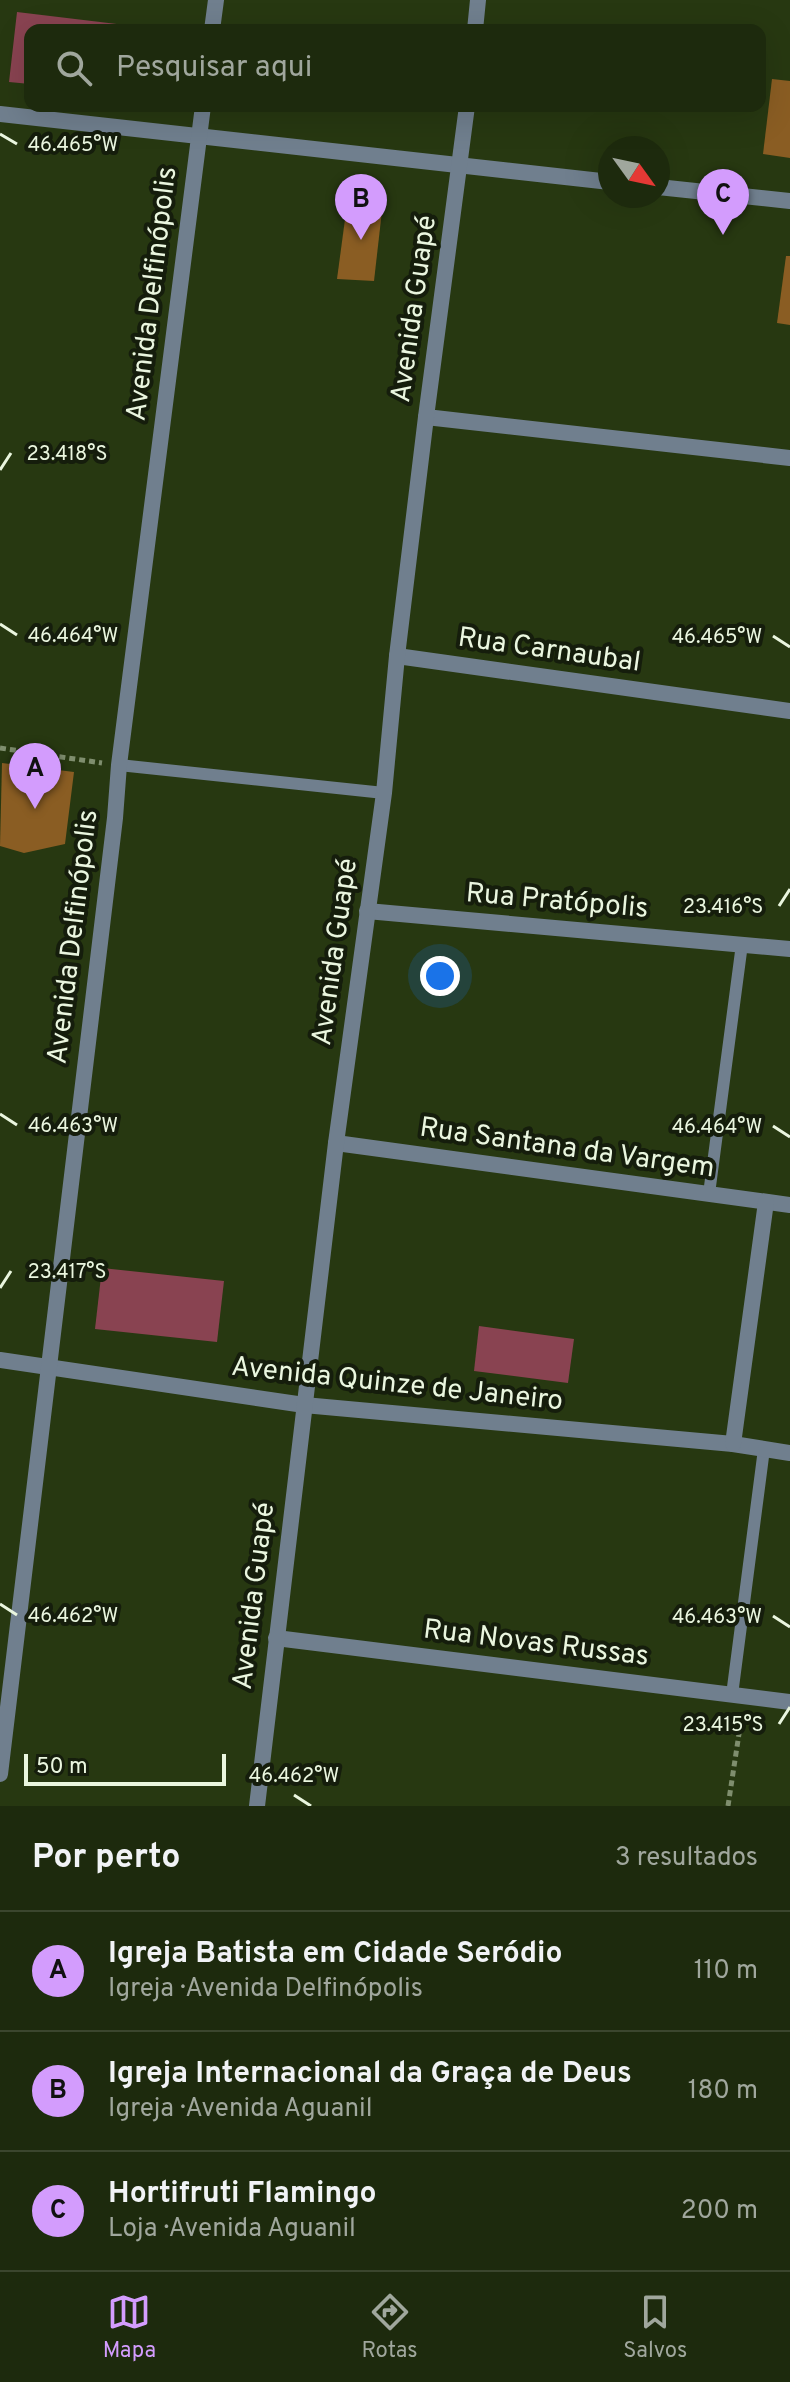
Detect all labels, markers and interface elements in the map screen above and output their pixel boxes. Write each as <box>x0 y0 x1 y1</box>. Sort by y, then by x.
search box <box>24 24 766 112</box>
icon: search <box>52 46 96 90</box>
text: Pesquisar aqui <box>116 50 312 87</box>
text: 46.465°W <box>28 133 118 159</box>
north arrow <box>598 136 670 208</box>
street label: Avenida Delfinópolis <box>120 165 186 423</box>
pin: C <box>697 169 749 235</box>
pin: B <box>335 174 387 240</box>
street label: Avenida Guapé <box>384 213 446 405</box>
text: 23.418°S <box>27 442 107 468</box>
street label: Rua Carnaubal <box>455 620 643 682</box>
text: 46.464°W <box>28 624 118 650</box>
text: 46.465°W <box>672 625 762 651</box>
pin: A <box>9 743 61 809</box>
street label: Avenida Delfinópolis <box>41 808 107 1066</box>
street label: Avenida Guapé <box>305 856 367 1048</box>
street label: Rua Pratópolis <box>464 876 650 928</box>
text: 23.416°S <box>683 895 763 921</box>
your location <box>420 956 460 996</box>
street label: Rua Santana da Vargem <box>417 1110 717 1188</box>
text: 46.463°W <box>28 1114 118 1140</box>
text: 46.464°W <box>672 1115 762 1141</box>
text: 23.417°S <box>27 1260 107 1286</box>
street label: Avenida Quinze de Janeiro <box>229 1350 565 1420</box>
street label: Avenida Guapé <box>226 1500 284 1692</box>
text: 46.462°W <box>28 1604 118 1630</box>
text: 46.463°W <box>672 1605 762 1631</box>
street label: Rua Novas Russas <box>421 1612 651 1676</box>
text: 23.415°S <box>682 1713 764 1739</box>
scale bar <box>24 1750 226 1786</box>
text: 50 m <box>36 1754 88 1781</box>
text: 46.462°W <box>249 1764 339 1790</box>
text: Por perto <box>32 1837 181 1880</box>
text: 3 resultados <box>615 1842 758 1875</box>
text: Igreja Batista em Cidade Seródio <box>108 1936 563 1973</box>
text: A <box>49 1955 67 1988</box>
text: 110 m <box>694 1955 758 1988</box>
text: Igreja · Avenida Delfinópolis <box>108 1973 423 2006</box>
text: Igreja Internacional da Graça de Deus <box>108 2056 632 2093</box>
text: B <box>49 2075 67 2108</box>
text: 180 m <box>688 2075 758 2108</box>
text: Igreja · Avenida Aguanil <box>108 2093 372 2126</box>
text: Hortifruti Flamingo <box>108 2176 377 2213</box>
text: C <box>50 2195 66 2228</box>
text: 200 m <box>681 2195 758 2228</box>
text: Loja · Avenida Aguanil <box>108 2213 356 2246</box>
tab: Mapa <box>103 2290 156 2365</box>
tab: Rotas <box>362 2290 418 2365</box>
tab: Salvos <box>623 2290 687 2365</box>

